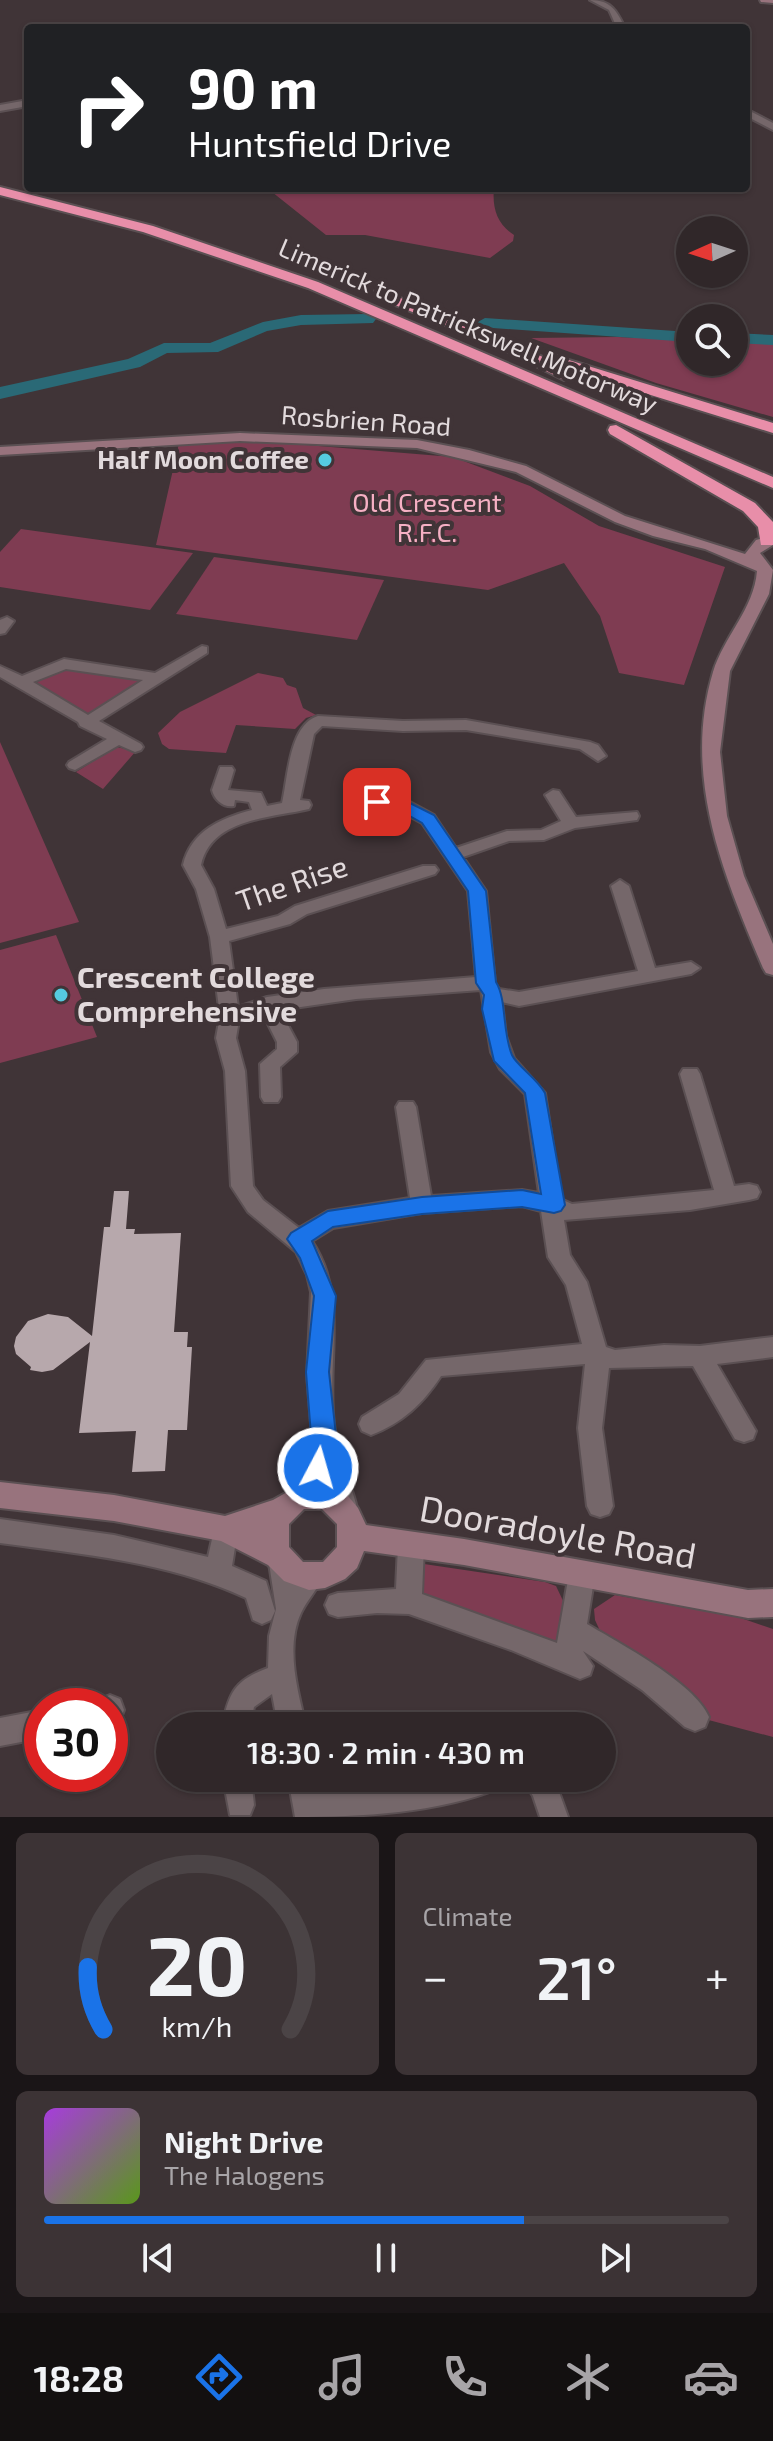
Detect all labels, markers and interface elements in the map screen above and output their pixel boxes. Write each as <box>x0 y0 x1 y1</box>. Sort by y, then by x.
text: 90 m <box>188 53 318 120</box>
icon: right <box>56 56 160 160</box>
text: Huntsfield Drive <box>188 121 451 164</box>
north arrow <box>676 216 748 288</box>
map controls <box>676 216 748 376</box>
street label: Limerick to Patrickswell Motorway <box>275 231 663 419</box>
button: search <box>676 304 748 376</box>
street label: Rosbrien Road <box>280 398 452 441</box>
place label: Half Moon Coffee <box>97 443 309 474</box>
marker: Half Moon Coffee <box>316 451 334 469</box>
park label: Old Crescent R.F.C. <box>352 486 502 547</box>
pin <box>343 768 411 836</box>
icon: arrive <box>355 780 399 824</box>
street label: The Rise <box>231 846 352 918</box>
place label: Crescent College Comprehensive <box>77 958 315 1028</box>
marker: Crescent College Comprehensive <box>52 986 70 1004</box>
position arrow <box>276 1426 360 1510</box>
street label: Dooradoyle Road <box>417 1485 700 1576</box>
speed limit sign: 30 <box>24 1688 128 1792</box>
text: 18:30 · 2 min · 430 m <box>247 1734 525 1770</box>
text: Climate <box>423 1900 512 1931</box>
text: 20 <box>147 1913 248 2013</box>
text: 21° <box>536 1940 617 2012</box>
text: − <box>423 1949 448 2002</box>
text: + <box>705 1949 729 2002</box>
text: km/h <box>162 2008 233 2043</box>
text: Night Drive <box>164 2123 323 2159</box>
text: The Halogens <box>164 2159 325 2190</box>
icon: previous <box>136 2236 180 2280</box>
icon: pause <box>364 2236 408 2280</box>
icon: next <box>593 2236 637 2280</box>
icon: directions <box>191 2349 247 2405</box>
icon: music <box>314 2349 370 2405</box>
icon: phone <box>437 2349 493 2405</box>
icon: climate <box>560 2349 616 2405</box>
icon: car <box>683 2349 739 2405</box>
text: 18:28 <box>34 2356 124 2399</box>

